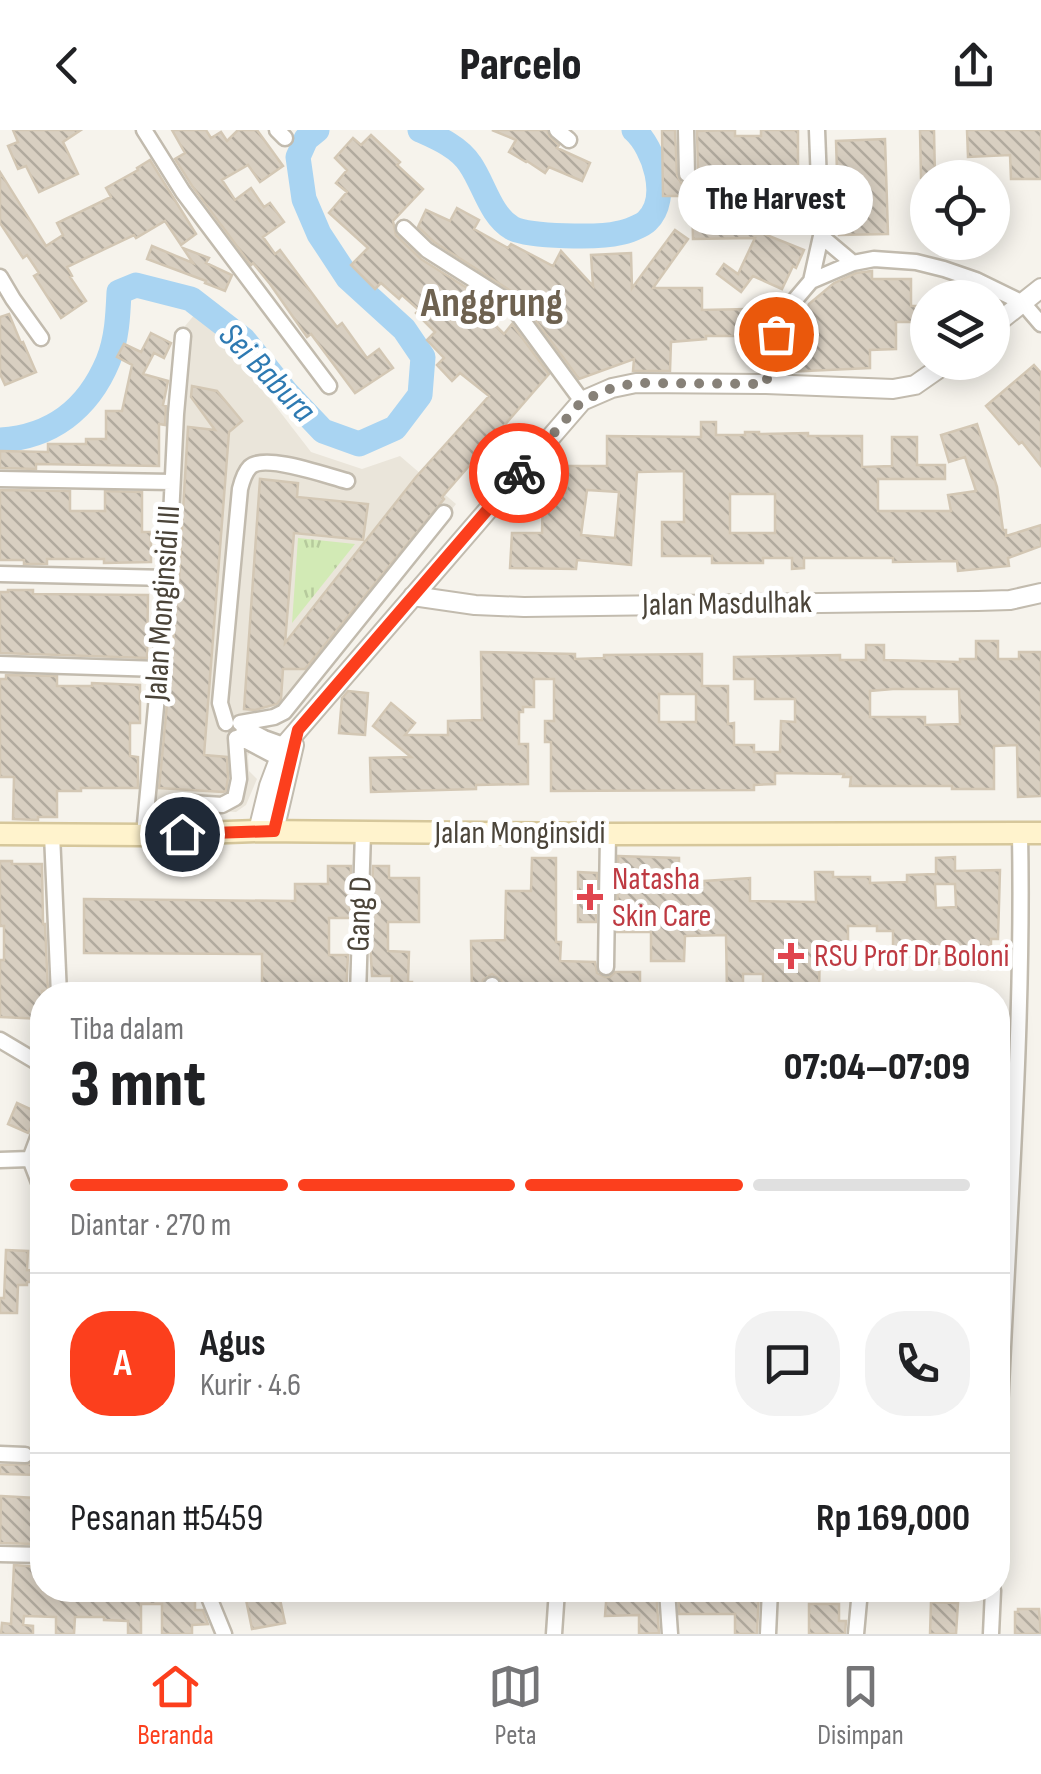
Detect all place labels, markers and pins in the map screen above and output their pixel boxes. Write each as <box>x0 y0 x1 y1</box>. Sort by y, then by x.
callout: The Harvest <box>678 164 874 234</box>
pin <box>734 292 819 377</box>
pin <box>140 792 225 877</box>
place label: Natasha Skin Care <box>612 860 712 936</box>
marker: Natasha Skin Care <box>577 884 603 910</box>
place label: RSU Prof Dr Boloni <box>814 937 1010 976</box>
marker: RSU Prof Dr Boloni <box>778 943 804 969</box>

